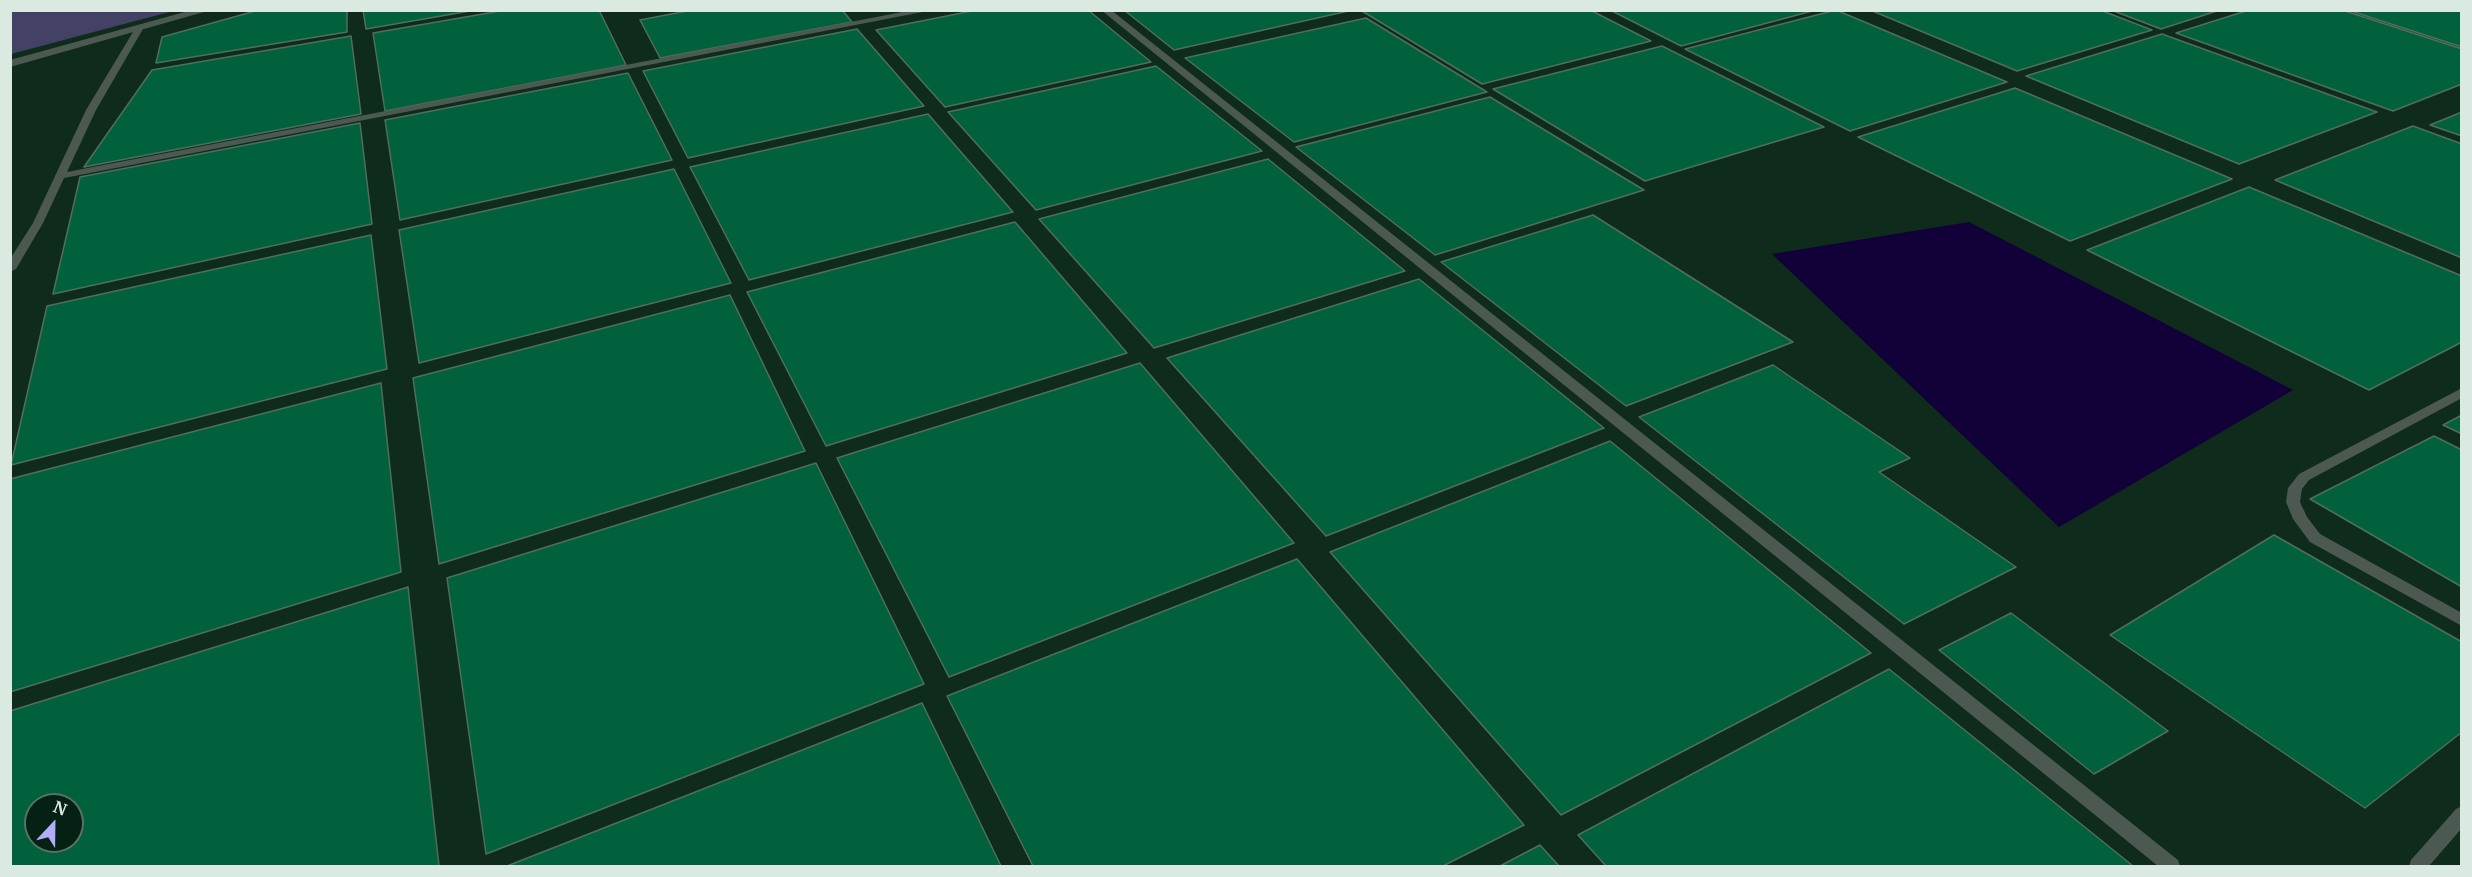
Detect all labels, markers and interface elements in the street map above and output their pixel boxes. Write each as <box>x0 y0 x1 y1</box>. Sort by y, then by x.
north arrow <box>24 793 84 853</box>
text: N <box>50 797 70 820</box>

